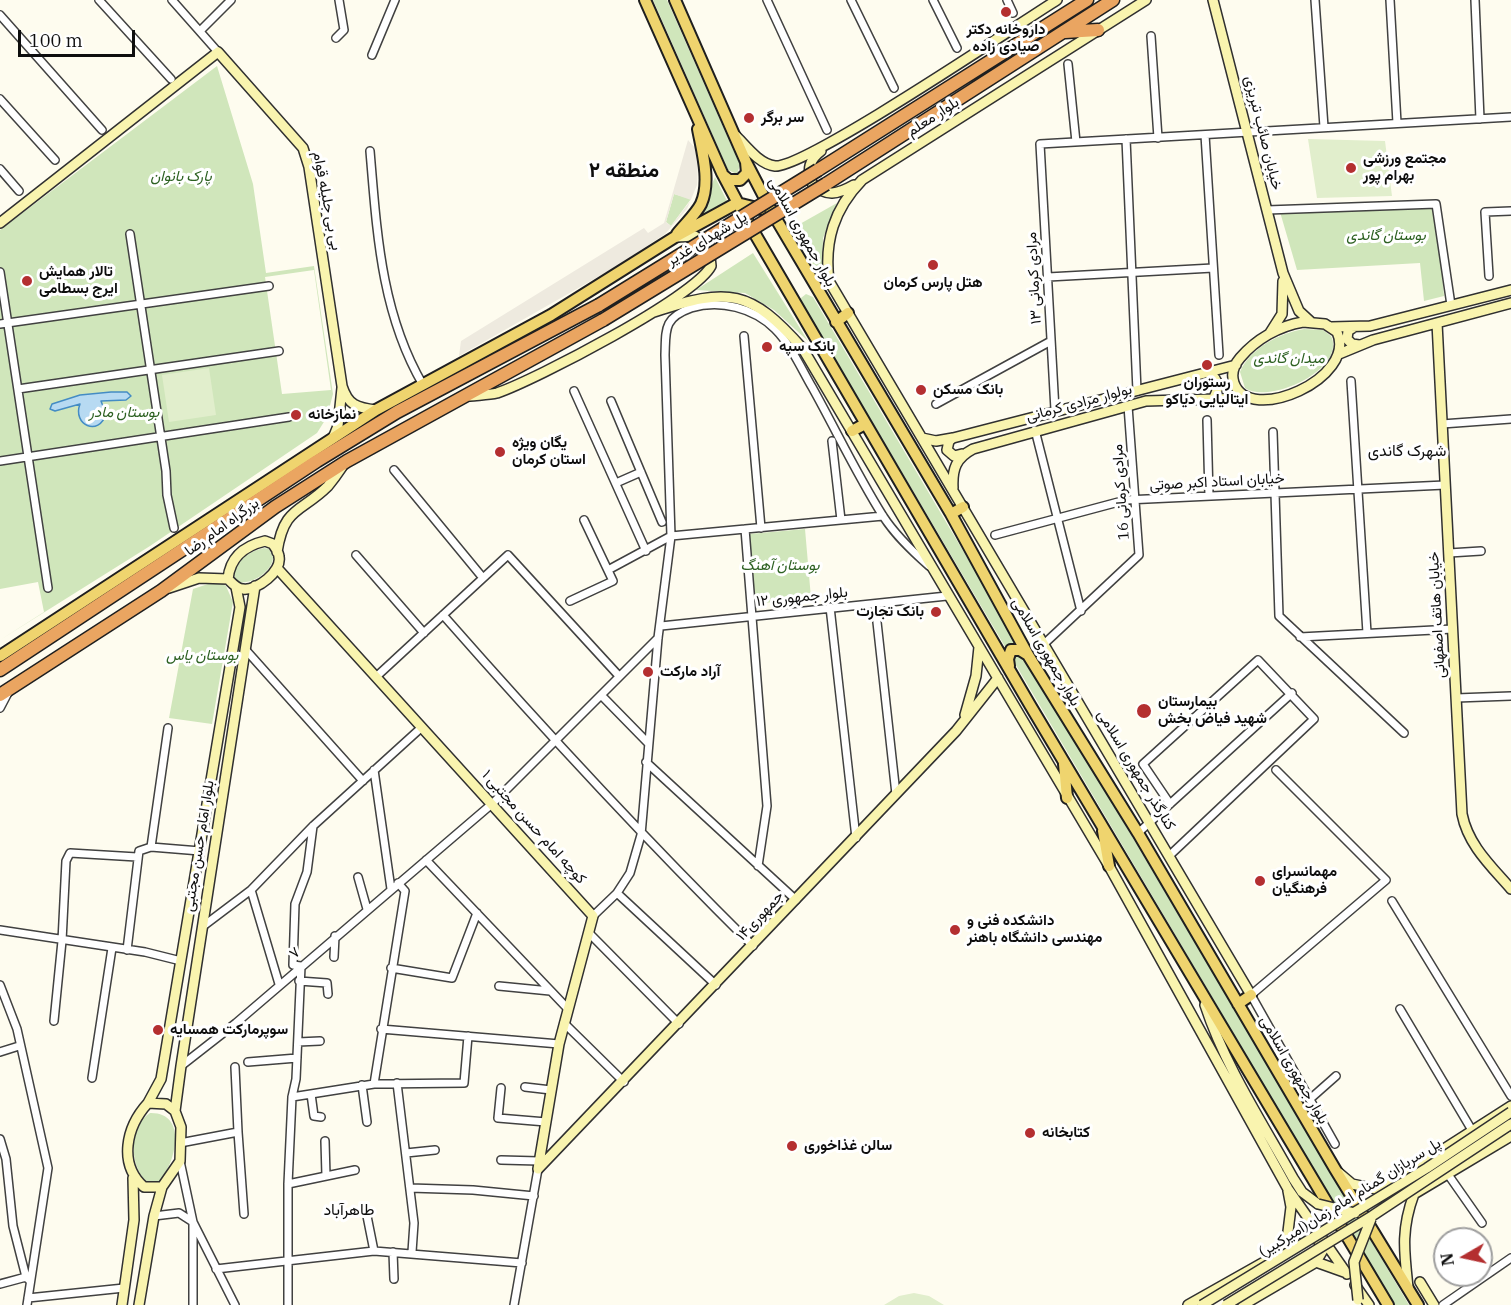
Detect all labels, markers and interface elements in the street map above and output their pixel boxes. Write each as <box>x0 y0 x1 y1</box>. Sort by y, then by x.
marker: داروخانه دکتر صیادی زاده <box>999 5 1013 19</box>
scale bar <box>21 18 138 56</box>
place label: داروخانه دکتر صیادی زاده <box>966 21 1046 56</box>
text: 100 m <box>29 29 83 52</box>
street label: خیابان صائب تبریزی <box>1240 74 1286 192</box>
street label: بلوار معلم <box>903 93 963 141</box>
place label: سر برگر <box>761 109 804 127</box>
marker: سر برگر <box>742 111 756 125</box>
street label: بی بی جلیله قوام <box>309 150 345 252</box>
place label: مجتمع ورزشی بهرام پور <box>1363 150 1446 185</box>
district label: منطقه ۲ <box>589 158 659 184</box>
marker: مجتمع ورزشی بهرام پور <box>1344 161 1358 175</box>
park label: پارک بانوان <box>150 168 212 186</box>
street label: بلوار جمهوری اسلامی <box>764 174 840 290</box>
street label: پل شهدای غدیر <box>664 208 750 270</box>
park label: بوستان گاندی <box>1346 227 1426 245</box>
street label: مرادی کرمانی ۱۳ <box>1023 231 1045 325</box>
marker: هتل پارس کرمان <box>926 258 940 272</box>
place label: تالار همایش ایرج بسطامی <box>39 263 118 298</box>
marker: تالار همایش ایرج بسطامی <box>20 274 34 288</box>
place label: هتل پارس کرمان <box>884 274 982 292</box>
place label: بانک سپه <box>779 338 835 356</box>
marker: بانک سپه <box>760 340 774 354</box>
park label: میدان گاندی <box>1253 350 1325 368</box>
marker: رستوران ایتالیایی دیاکو <box>1200 358 1214 372</box>
place label: رستوران ایتالیایی دیاکو <box>1166 374 1248 409</box>
street label: بولوار مرادی کرمانی <box>1024 380 1134 426</box>
place label: بانک مسکن <box>933 381 1003 399</box>
marker: بانک مسکن <box>914 383 928 397</box>
park label: بوستان مادر <box>89 404 159 422</box>
place label: نمازخانه <box>308 406 356 424</box>
marker: نمازخانه <box>289 408 303 422</box>
place label: یگان ویژه استان کرمان <box>512 434 586 469</box>
district label: شهرک گاندی <box>1368 441 1446 461</box>
street label: مرادی کرمانی 16 <box>1109 443 1133 541</box>
marker: یگان ویژه استان کرمان <box>493 445 507 459</box>
street label: خیابان استاد اکبر صوتی <box>1149 469 1285 495</box>
street label: بزرگراه امام رضا <box>181 494 263 560</box>
street label: خیابان هاتف اصفهانی <box>1425 551 1449 679</box>
park label: بوستان آهنگ <box>740 557 820 575</box>
street label: بلوار جمهوری ۱۲ <box>755 583 849 611</box>
street label: بلوار جمهوری اسلامی <box>1008 595 1084 709</box>
place label: بانک تجارت <box>856 603 924 621</box>
marker: بانک تجارت <box>929 605 943 619</box>
park label: بوستان یاس <box>166 647 238 665</box>
place label: آراد مارکت <box>660 663 720 681</box>
marker: آراد مارکت <box>641 665 655 679</box>
place label: بیمارستان شهید فیاض بخش <box>1158 693 1267 728</box>
marker: بیمارستان شهید فیاض بخش <box>1135 702 1153 720</box>
street label: کنارگذر جمهوری اسلامی <box>1093 707 1179 833</box>
street label: کوچه امام حسن مجتبی ۱ <box>478 766 590 888</box>
street label: بلوار امام حسن مجتبی <box>180 779 218 913</box>
place label: مهمانسرای فرهنگیان <box>1272 863 1337 898</box>
marker: مهمانسرای فرهنگیان <box>1253 874 1267 888</box>
street label: جمهوری۱۴ <box>732 887 788 945</box>
place label: دانشکده فنی و مهندسی دانشگاه باهنر <box>967 912 1102 947</box>
marker: دانشکده فنی و مهندسی دانشگاه باهنر <box>948 923 962 937</box>
street label: ۷ <box>286 943 304 963</box>
street label: بلوار جمهوری اسلامی <box>1256 1013 1332 1127</box>
place label: سوپرمارکت همسایه <box>170 1021 288 1039</box>
marker: سوپرمارکت همسایه <box>151 1023 165 1037</box>
place label: کتابخانه <box>1042 1124 1090 1142</box>
marker: کتابخانه <box>1023 1126 1037 1140</box>
street label: پل سربازان گمنام امام زمان(امیرکبیر) <box>1256 1134 1444 1262</box>
place label: سالن غذاخوری <box>804 1137 892 1155</box>
marker: سالن غذاخوری <box>785 1139 799 1153</box>
district label: طاهرآباد <box>323 1200 375 1220</box>
north arrow <box>1433 1227 1493 1287</box>
text: N <box>1436 1252 1458 1267</box>

